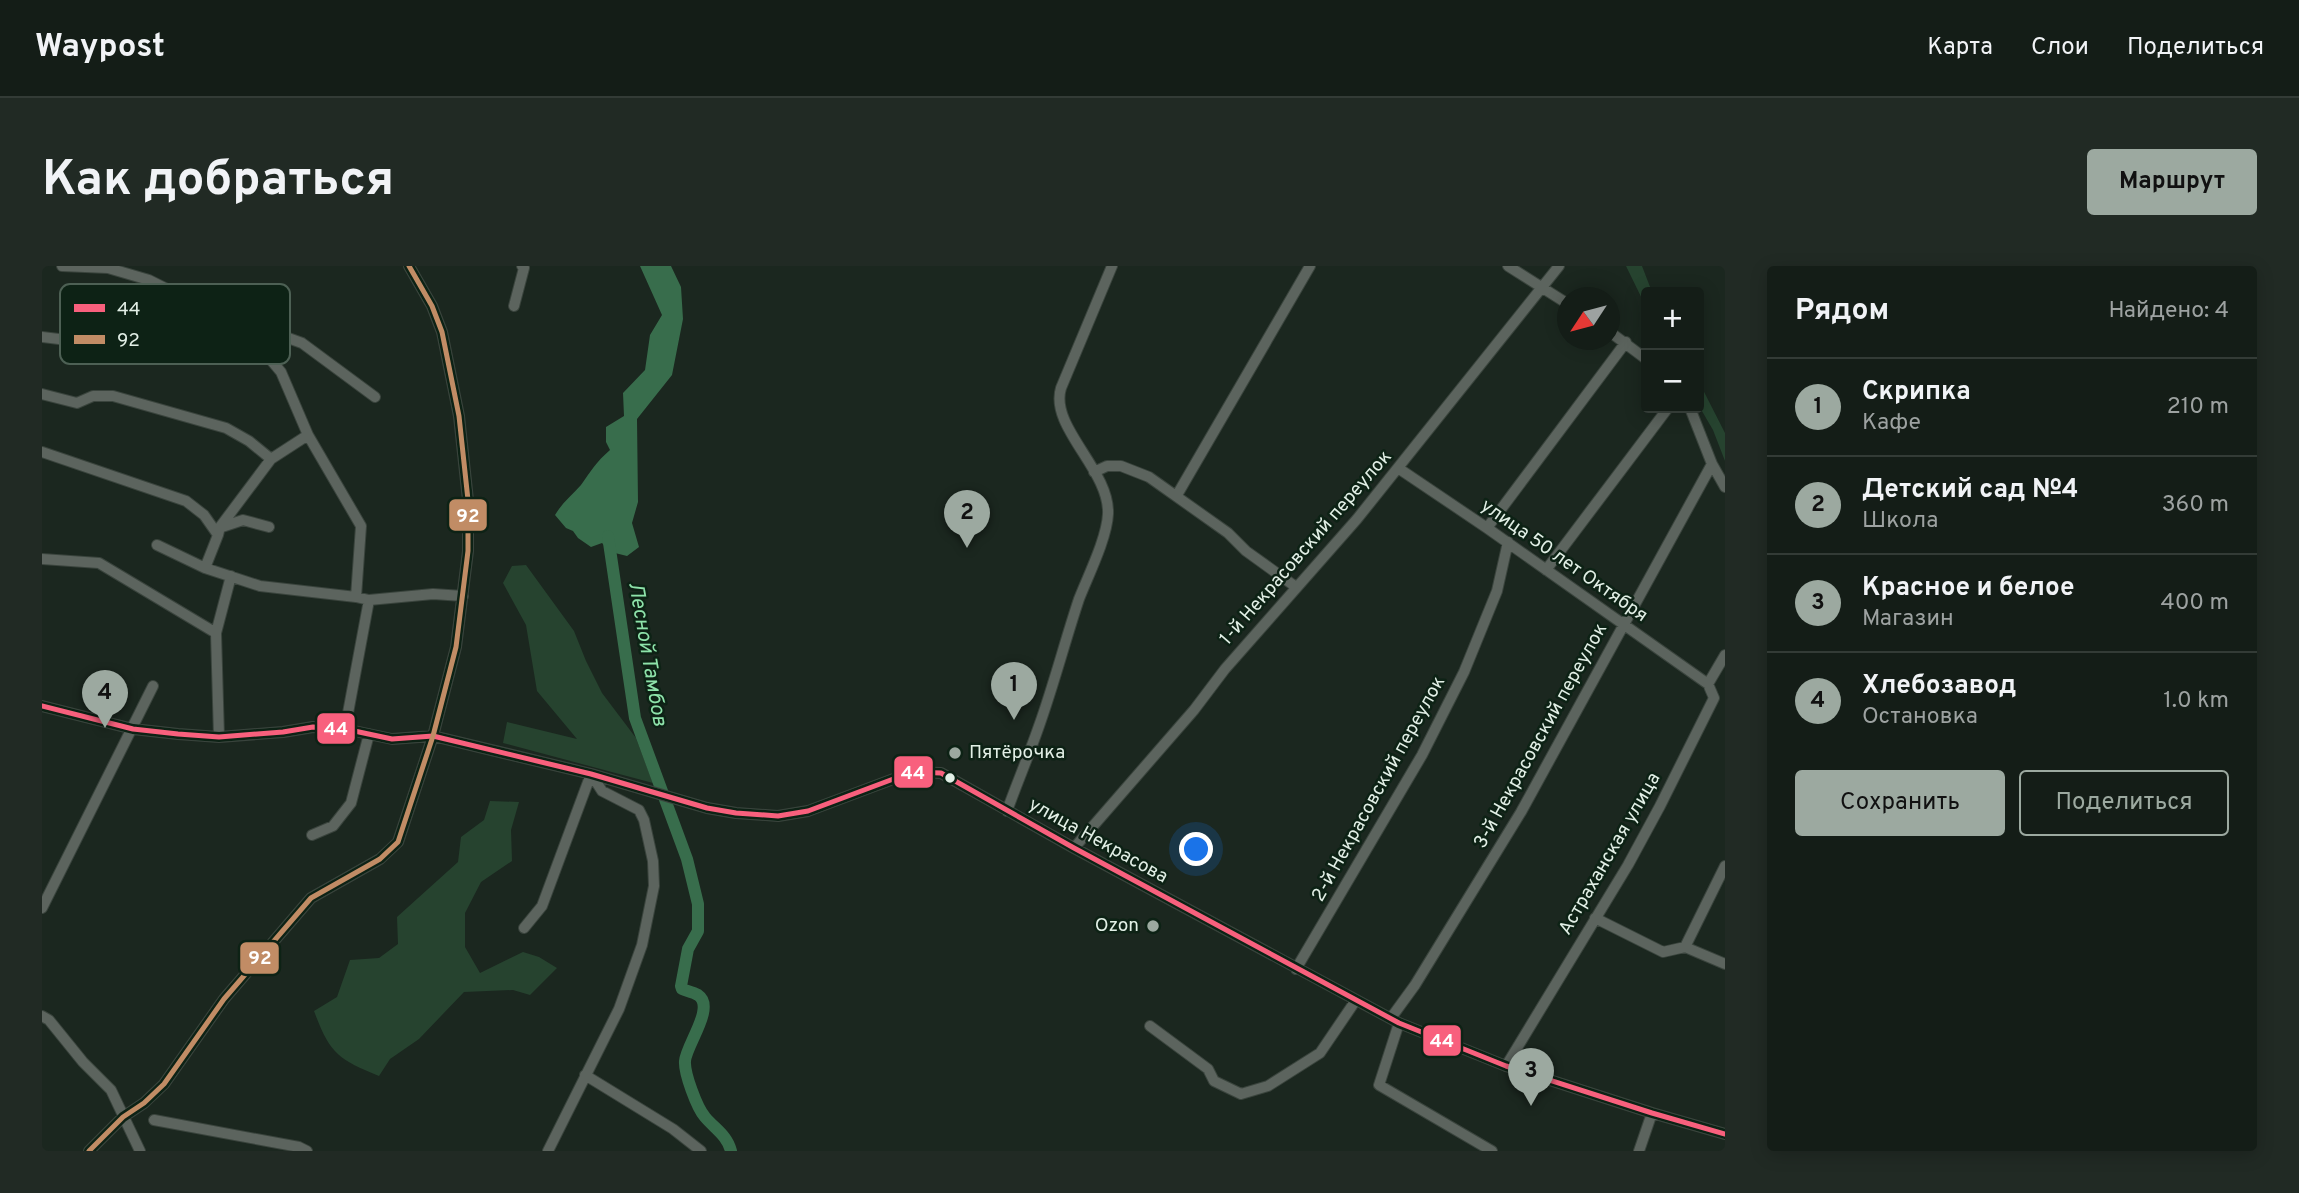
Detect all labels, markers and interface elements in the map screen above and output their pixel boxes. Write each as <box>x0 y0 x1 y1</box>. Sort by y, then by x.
text: Waypost <box>35 27 165 69</box>
text: Карта <box>1927 33 1993 63</box>
text: Слои <box>2031 33 2089 63</box>
text: Поделиться <box>2127 33 2264 63</box>
button: Маршрут <box>2087 149 2257 215</box>
text: Как добраться <box>42 151 394 213</box>
legend <box>60 284 290 364</box>
north arrow <box>1557 287 1620 350</box>
map controls <box>1641 287 1704 413</box>
button: + <box>1641 287 1704 350</box>
text: Рядом <box>1795 293 1889 330</box>
text: Найдено: 4 <box>2108 297 2229 326</box>
text: 44 <box>117 298 141 322</box>
text: 92 <box>117 329 140 353</box>
button: − <box>1641 350 1704 413</box>
text: Скрипка <box>1862 376 1971 409</box>
text: 1 <box>1813 393 1823 422</box>
text: 210 m <box>2167 393 2229 422</box>
text: Кафе <box>1862 409 1921 438</box>
street label: 1-й Некрасовский переулок <box>1215 445 1397 650</box>
text: Детский сад №4 <box>1862 474 2078 507</box>
pin: 2 <box>944 490 990 548</box>
text: 2 <box>1811 491 1825 520</box>
text: 360 m <box>2162 491 2229 520</box>
street label: улица 50 лет Октября <box>1476 494 1652 628</box>
line badge: 92 <box>448 498 488 532</box>
text: 92 <box>456 505 480 529</box>
text: Школа <box>1862 507 1938 536</box>
text: Красное и белое <box>1862 572 2074 605</box>
water label: Лесной Тамбов <box>621 580 673 729</box>
text: 3 <box>1811 589 1825 618</box>
text: 400 m <box>2160 589 2229 618</box>
text: Магазин <box>1862 605 1954 634</box>
street label: 3-й Некрасовский переулок <box>1469 619 1613 853</box>
pin: 1 <box>991 662 1037 720</box>
pin: 4 <box>82 670 128 728</box>
text: Хлебозавод <box>1862 670 2016 703</box>
street label: 2-й Некрасовский переулок <box>1307 672 1451 906</box>
text: 4 <box>1811 687 1825 716</box>
text: 1.0 km <box>2163 687 2229 716</box>
text: Остановка <box>1862 703 1978 732</box>
line badge: 44 <box>316 712 356 745</box>
text: 44 <box>324 718 348 742</box>
place label: Пятёрочка <box>969 741 1065 765</box>
marker: Пятёрочка <box>947 745 963 761</box>
line badge: 44 <box>893 755 934 789</box>
text: 44 <box>901 762 925 786</box>
street label: Астраханская улица <box>1554 768 1666 940</box>
button: Сохранить <box>1795 770 2005 836</box>
button: Поделиться <box>2019 770 2229 836</box>
unlabelled marker <box>943 771 957 785</box>
street label: улица Некрасова <box>1024 793 1172 889</box>
your location <box>1179 832 1213 866</box>
place label: Ozon <box>1095 914 1139 938</box>
marker: Ozon <box>1145 918 1161 934</box>
line badge: 92 <box>239 941 280 975</box>
text: 92 <box>248 947 272 971</box>
line badge: 44 <box>1422 1024 1462 1057</box>
text: 44 <box>1430 1030 1454 1054</box>
pin: 3 <box>1508 1048 1554 1106</box>

